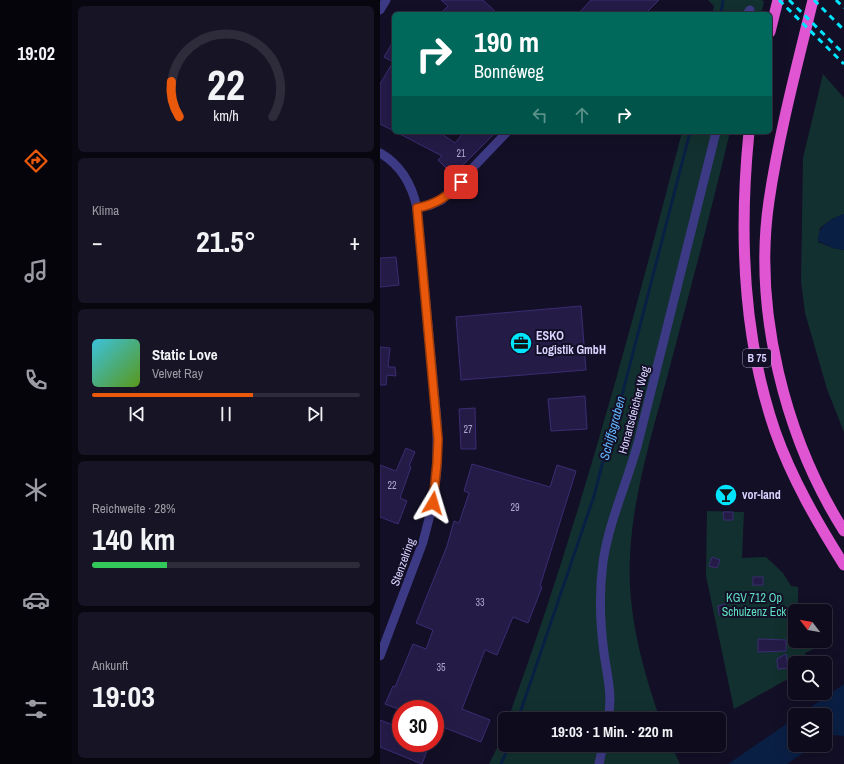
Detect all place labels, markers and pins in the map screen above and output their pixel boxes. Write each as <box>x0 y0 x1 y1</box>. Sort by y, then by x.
pin <box>444 165 478 199</box>
place label: ESKO Logistik GmbH <box>536 328 606 358</box>
office icon: ESKO Logistik GmbH <box>508 330 534 356</box>
bar icon: vor-land <box>713 482 739 508</box>
place label: vor-land <box>742 487 781 503</box>

